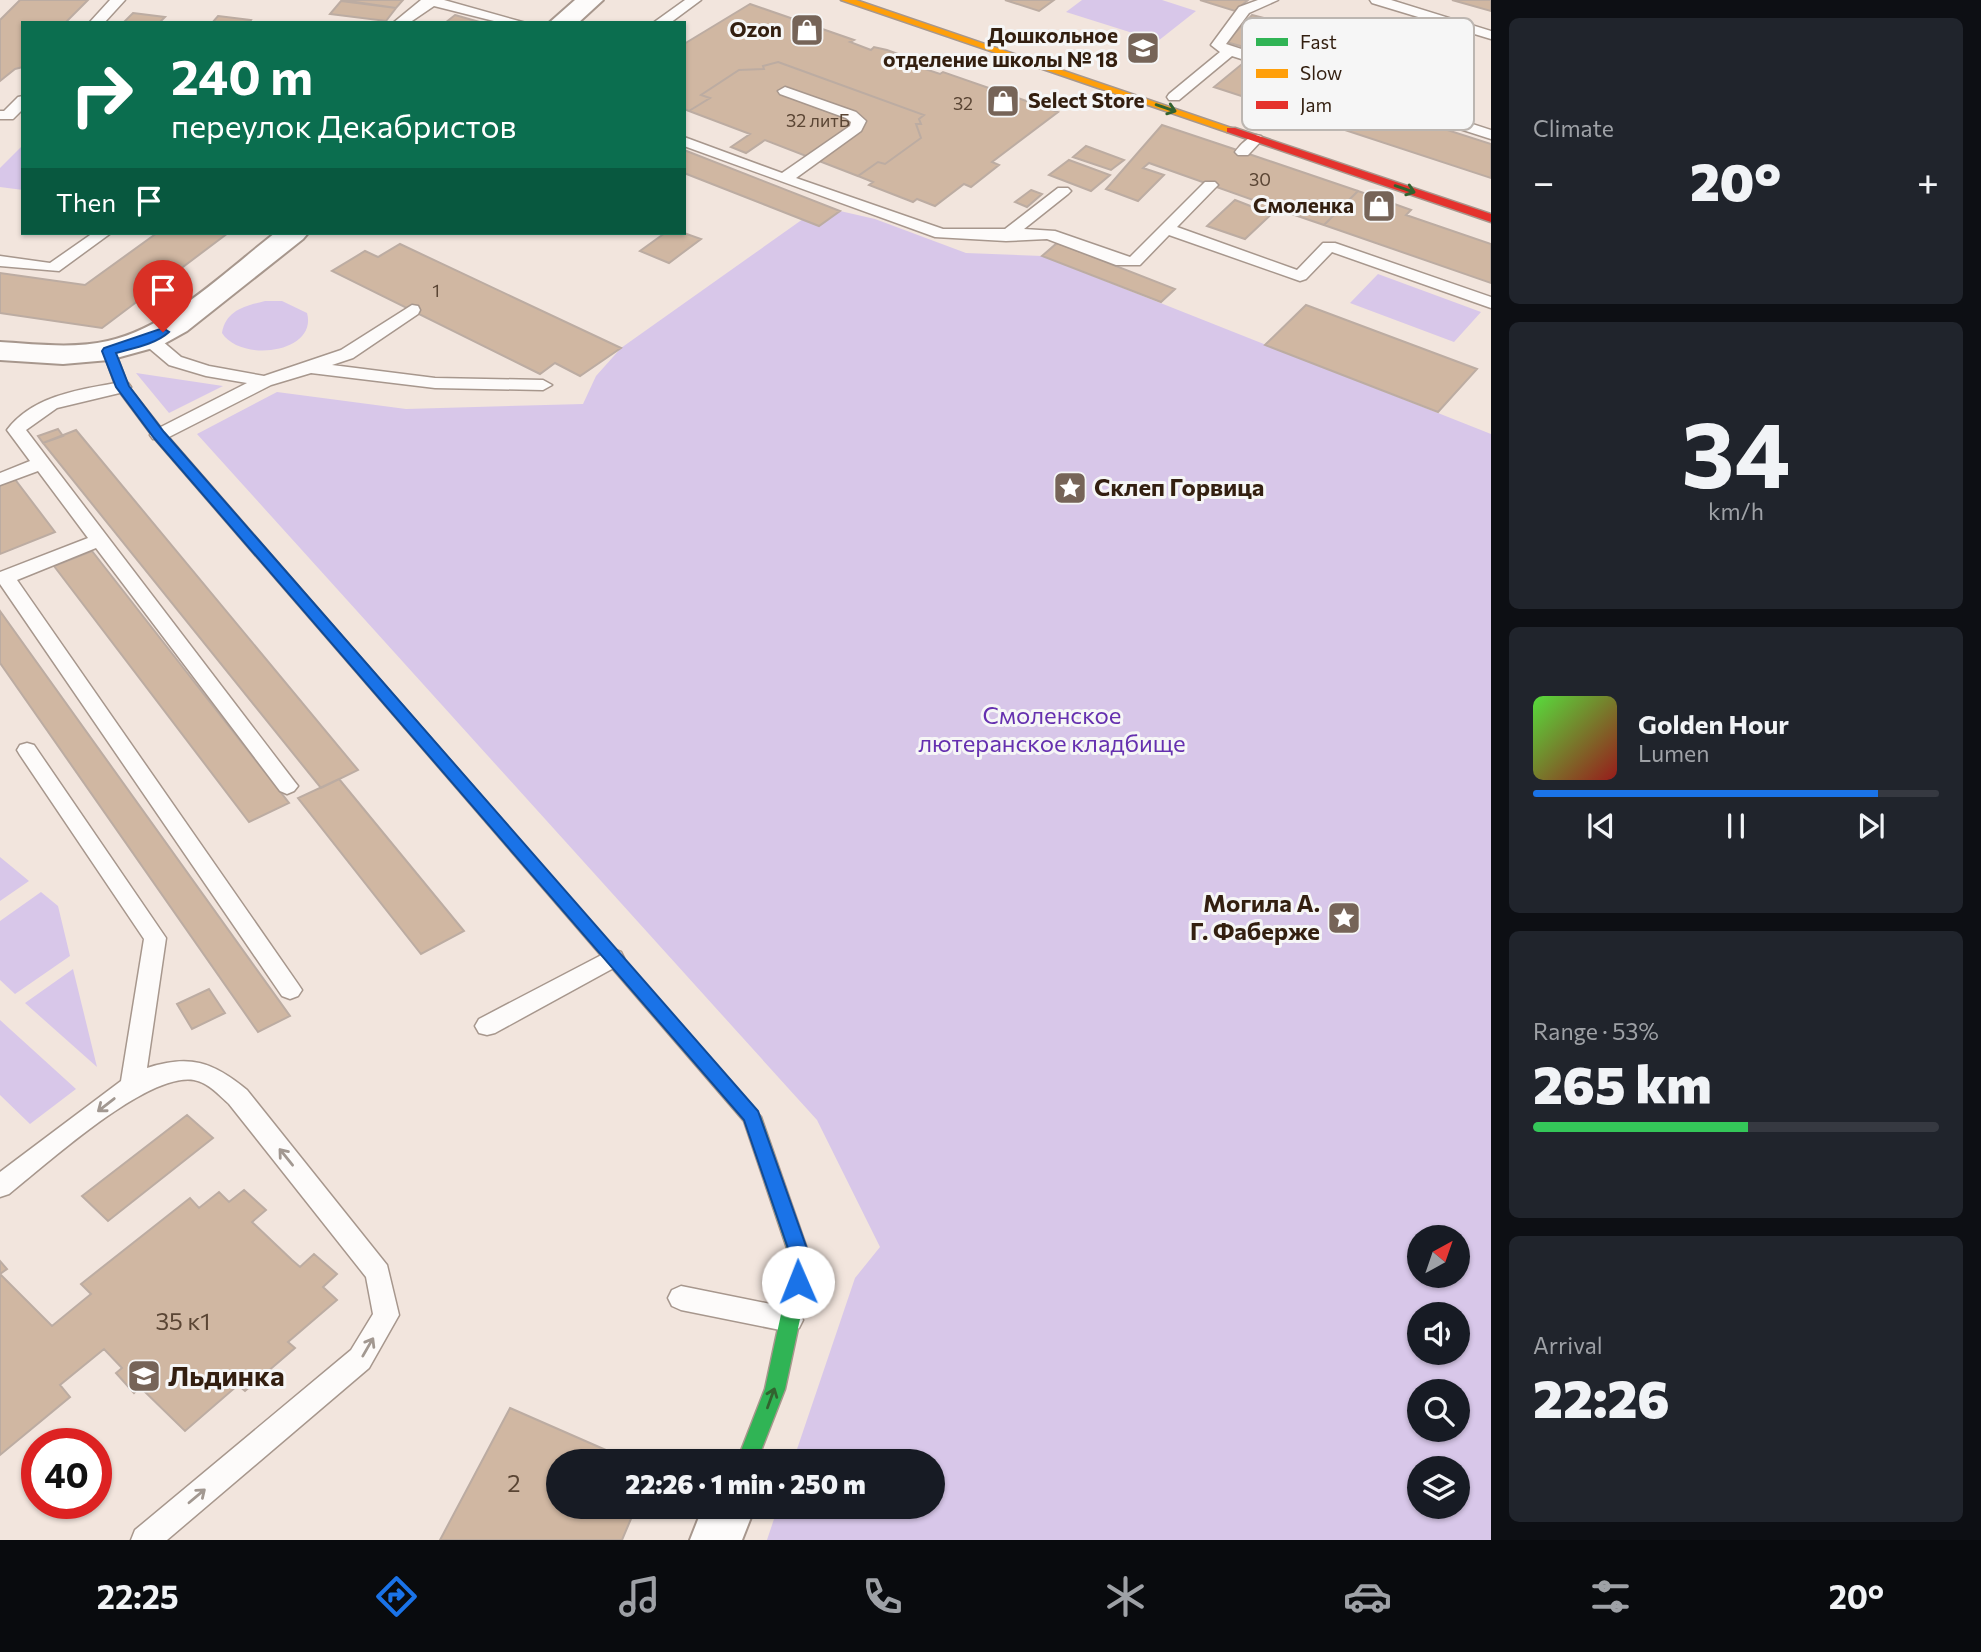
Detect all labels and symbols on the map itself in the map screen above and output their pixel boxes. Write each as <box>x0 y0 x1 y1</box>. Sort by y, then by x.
shop icon: Ozon <box>788 11 826 49</box>
place label: Ozon <box>729 16 782 41</box>
legend <box>1242 18 1474 130</box>
place label: Дошкольное отделение школы № 18 <box>883 22 1118 71</box>
school or university icon: Дошкольное отделение школы № 18 <box>1124 29 1162 67</box>
text: Fast <box>1300 30 1337 53</box>
text: Slow <box>1300 61 1342 84</box>
shop icon: Select Store <box>984 82 1022 120</box>
place label: Select Store <box>1028 87 1145 112</box>
house number: 32 <box>953 92 973 114</box>
text: Jam <box>1300 93 1332 116</box>
one-way arrow <box>1155 103 1177 115</box>
house number: 32 литБ <box>786 109 850 131</box>
house number: 30 <box>1249 168 1271 190</box>
one-way arrow <box>1394 183 1416 196</box>
shop icon: Смоленка <box>1360 187 1398 225</box>
place label: Смоленка <box>1253 192 1354 217</box>
pin <box>133 260 193 332</box>
house number: 1 <box>432 279 440 301</box>
place icon: Склеп Горвица <box>1051 469 1089 507</box>
place label: Склеп Горвица <box>1094 472 1264 501</box>
park label: Смоленское лютеранское кладбище <box>918 700 1186 757</box>
place label: Могила А. Г. Фаберже <box>1190 888 1320 945</box>
place icon: Могила А. Г. Фаберже <box>1325 899 1363 937</box>
one-way arrow <box>98 1097 116 1112</box>
one-way arrow <box>278 1149 293 1167</box>
north arrow <box>1407 1225 1470 1288</box>
position arrow <box>761 1245 835 1319</box>
house number: 35 к1 <box>155 1306 211 1335</box>
one-way arrow <box>361 1337 375 1357</box>
school or university icon: Льдинка <box>125 1357 163 1395</box>
place label: Льдинка <box>168 1358 285 1392</box>
one-way arrow <box>766 1387 778 1409</box>
speed limit sign: 40 <box>21 1428 112 1519</box>
house number: 2 <box>507 1468 521 1497</box>
one-way arrow <box>188 1488 206 1504</box>

